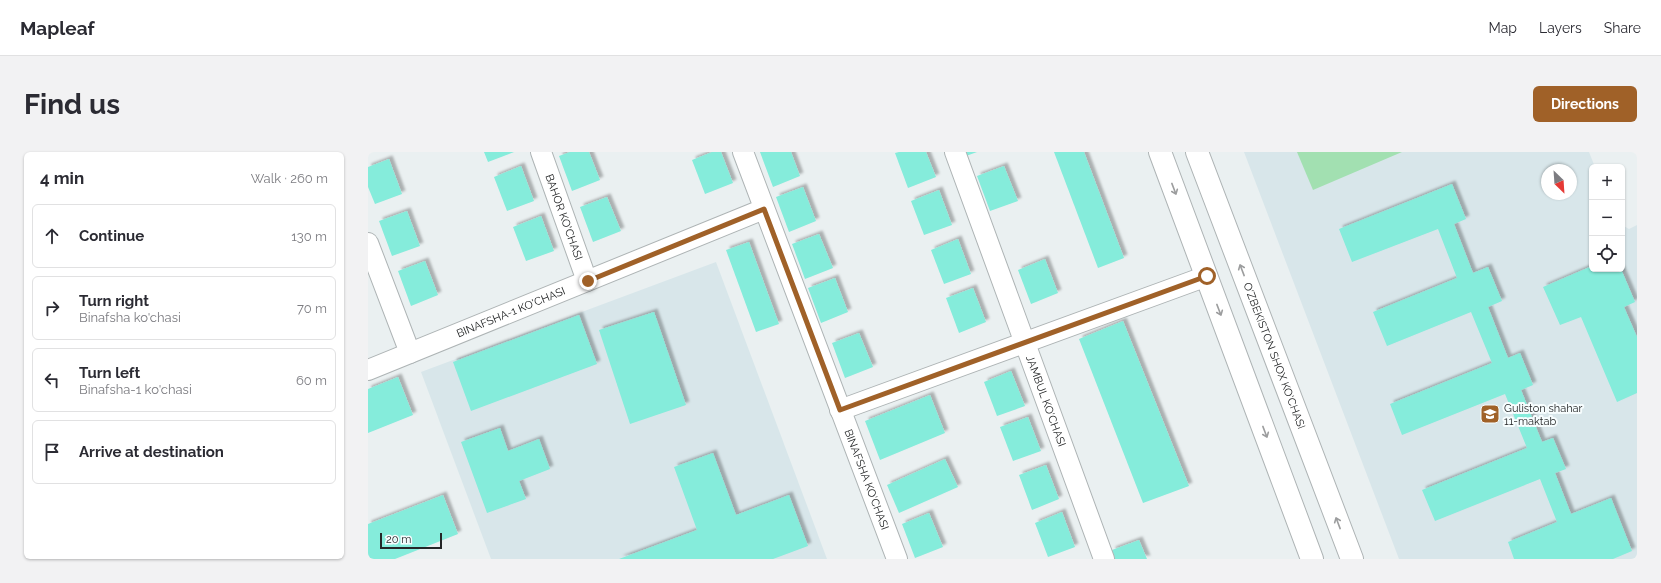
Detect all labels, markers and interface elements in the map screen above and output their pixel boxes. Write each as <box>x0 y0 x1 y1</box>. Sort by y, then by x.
text: Mapleaf <box>20 17 95 39</box>
text: Map <box>1489 20 1517 36</box>
text: Layers <box>1539 20 1582 36</box>
text: Share <box>1604 20 1641 36</box>
button: Directions <box>1533 86 1637 122</box>
text: Find us <box>24 88 120 121</box>
north arrow <box>1541 164 1577 200</box>
map controls <box>1589 164 1625 272</box>
button: + <box>1589 164 1625 200</box>
text: 4 min <box>40 168 84 188</box>
text: Walk · 260 m <box>251 171 328 186</box>
street label: BAHOR KO'CHASI <box>543 172 585 262</box>
one-way arrow <box>1170 182 1178 194</box>
button: − <box>1589 200 1625 236</box>
icon: ahead <box>41 225 63 247</box>
text: Continue <box>79 227 144 245</box>
text: 130 m <box>291 229 327 244</box>
button: locate <box>1589 236 1625 272</box>
one-way arrow <box>1238 265 1246 277</box>
route start <box>1198 267 1216 285</box>
route end <box>579 272 597 290</box>
street label: O'ZBEKISTON SHOX KO'CHASI <box>1241 281 1308 431</box>
street label: BINAFSHA-1 KO'CHASI <box>454 284 567 340</box>
text: Turn right <box>79 292 149 310</box>
icon: right <box>41 297 63 319</box>
text: 70 m <box>297 301 327 316</box>
one-way arrow <box>1216 304 1224 316</box>
text: Binafsha ko'chasi <box>79 310 181 325</box>
street label: JAMBUL KO'CHASI <box>1023 353 1069 448</box>
text: Turn left <box>79 364 140 382</box>
icon: left <box>41 369 63 391</box>
text: 60 m <box>296 373 327 388</box>
text: Binafsha-1 ko'chasi <box>79 382 192 397</box>
place label: Guliston shahar 11-maktab <box>1504 402 1583 428</box>
school or university icon: Guliston shahar 11-maktab <box>1479 403 1501 425</box>
one-way arrow <box>1261 426 1269 438</box>
street label: BINAFSHA KO'CHASI <box>842 427 892 531</box>
icon: arrive <box>41 441 63 463</box>
text: Arrive at destination <box>79 443 224 461</box>
one-way arrow <box>1334 517 1342 529</box>
scale bar <box>380 531 442 550</box>
text: 20 m <box>386 533 411 546</box>

